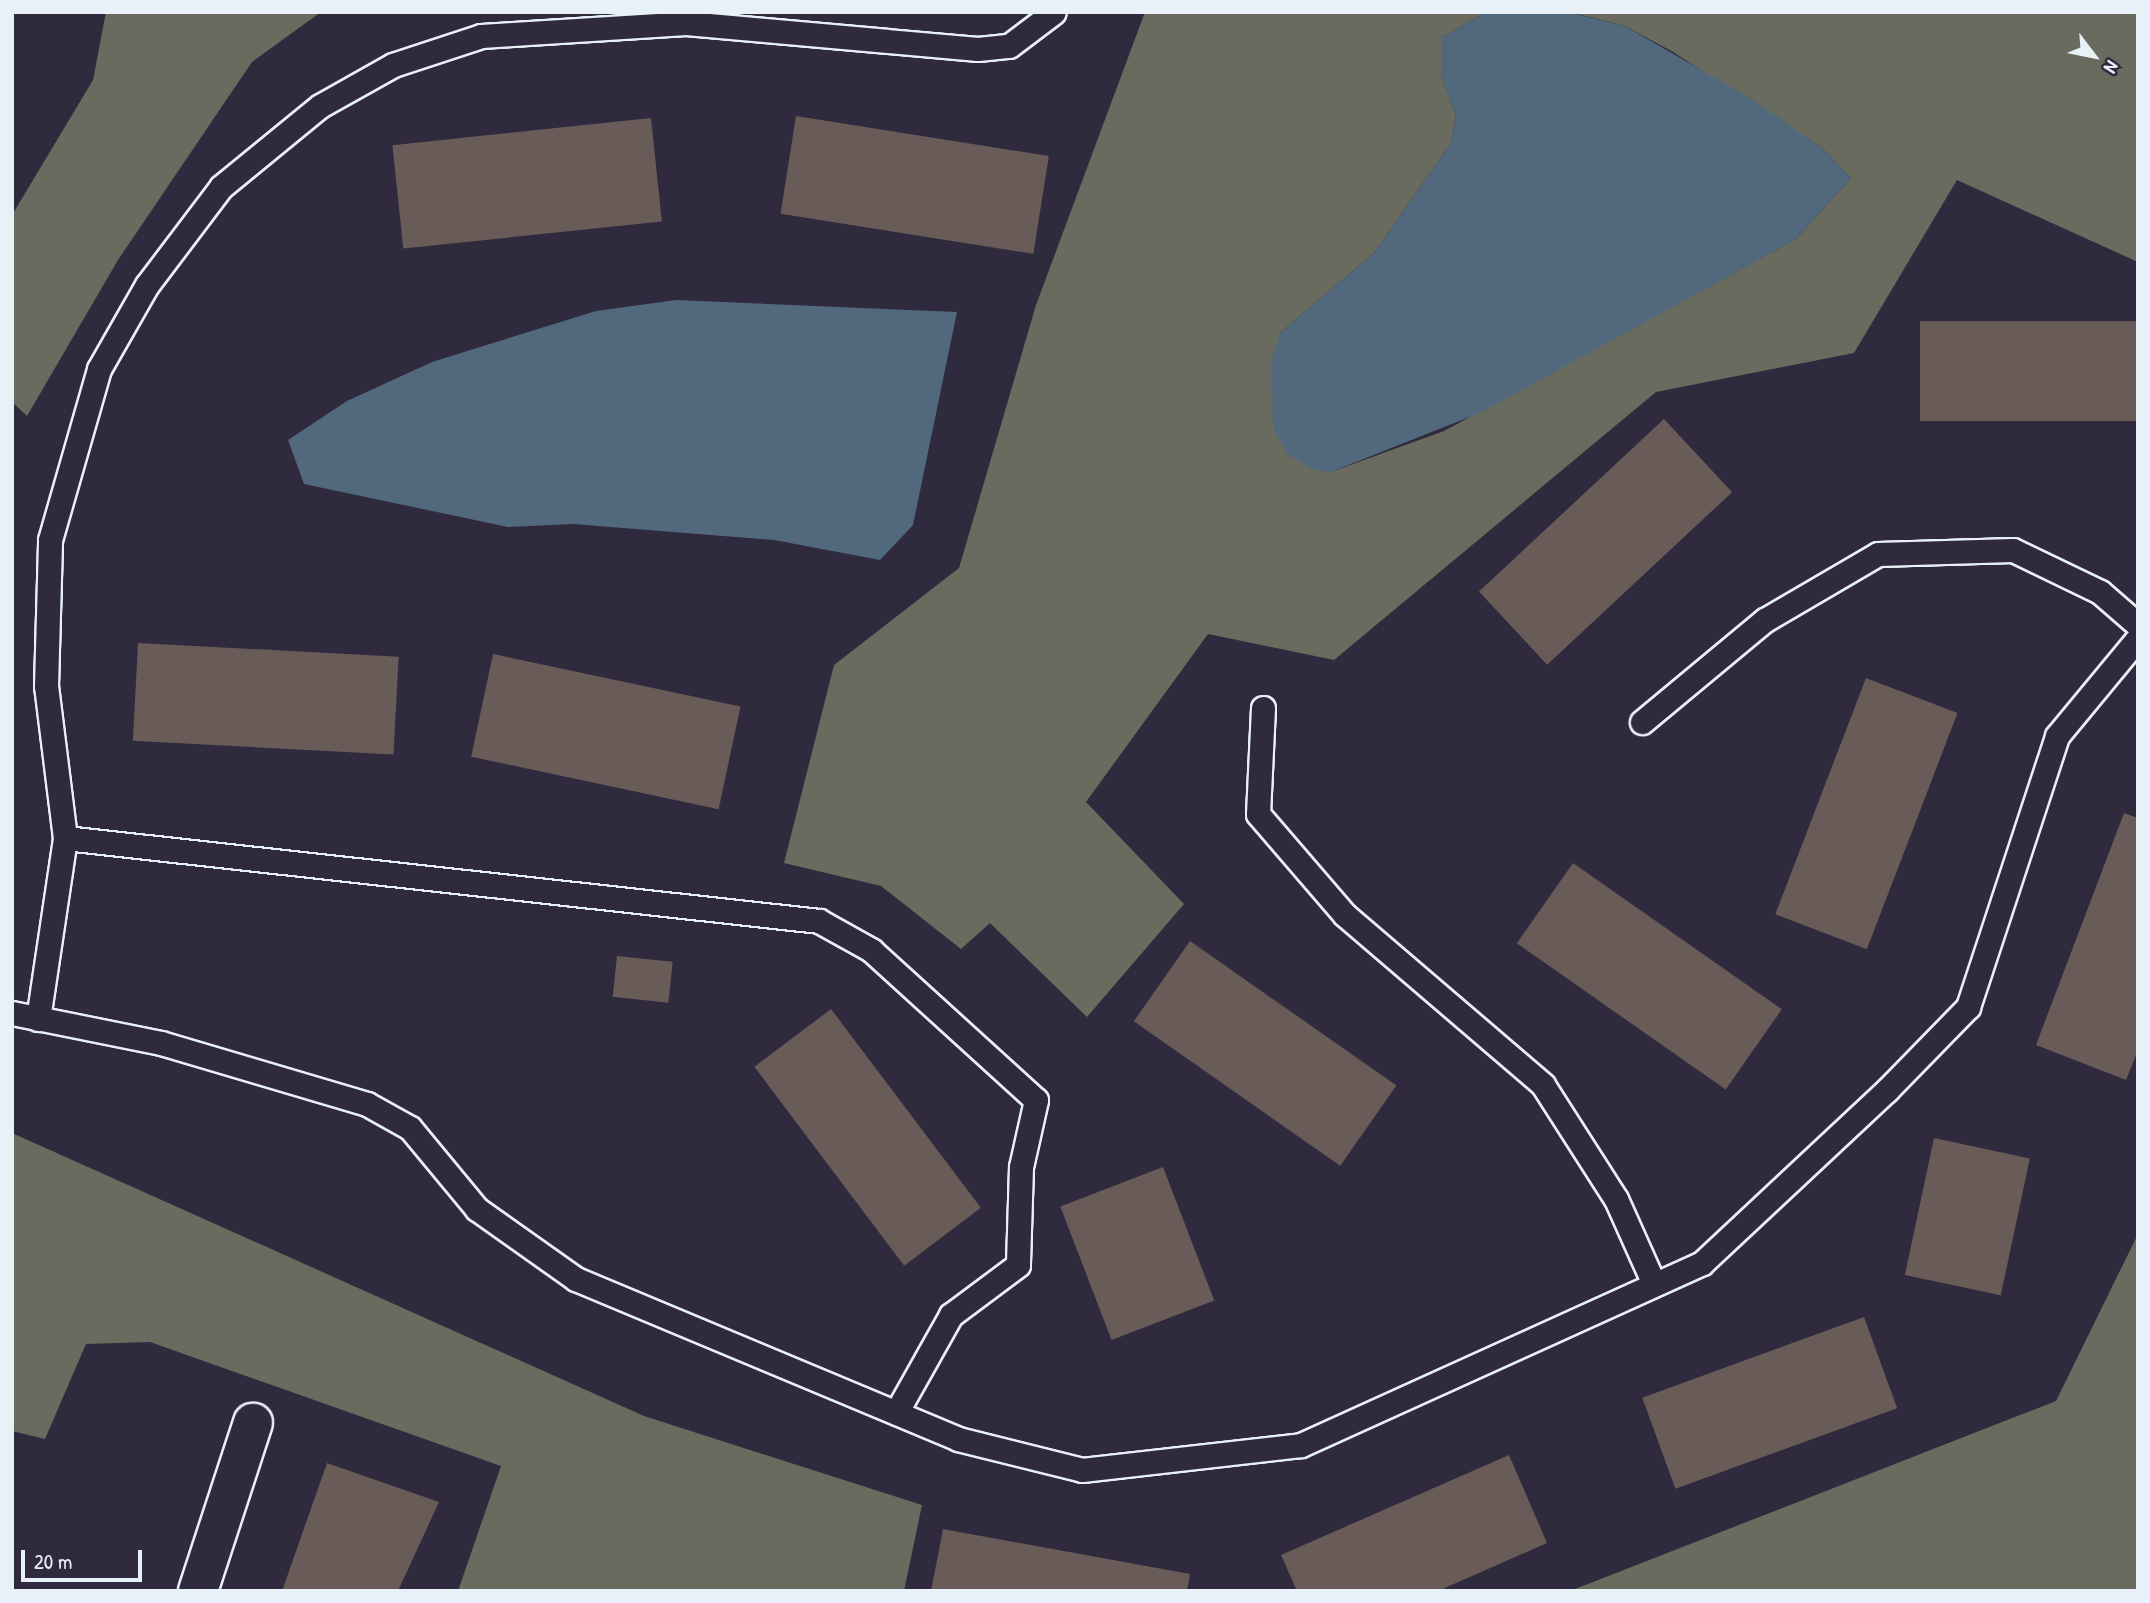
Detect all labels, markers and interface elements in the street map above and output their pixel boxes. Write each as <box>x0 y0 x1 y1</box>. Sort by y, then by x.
north arrow <box>2059 21 2129 91</box>
text: N <box>2098 56 2126 78</box>
scale bar <box>24 1536 145 1580</box>
text: 20 m <box>34 1547 72 1576</box>

